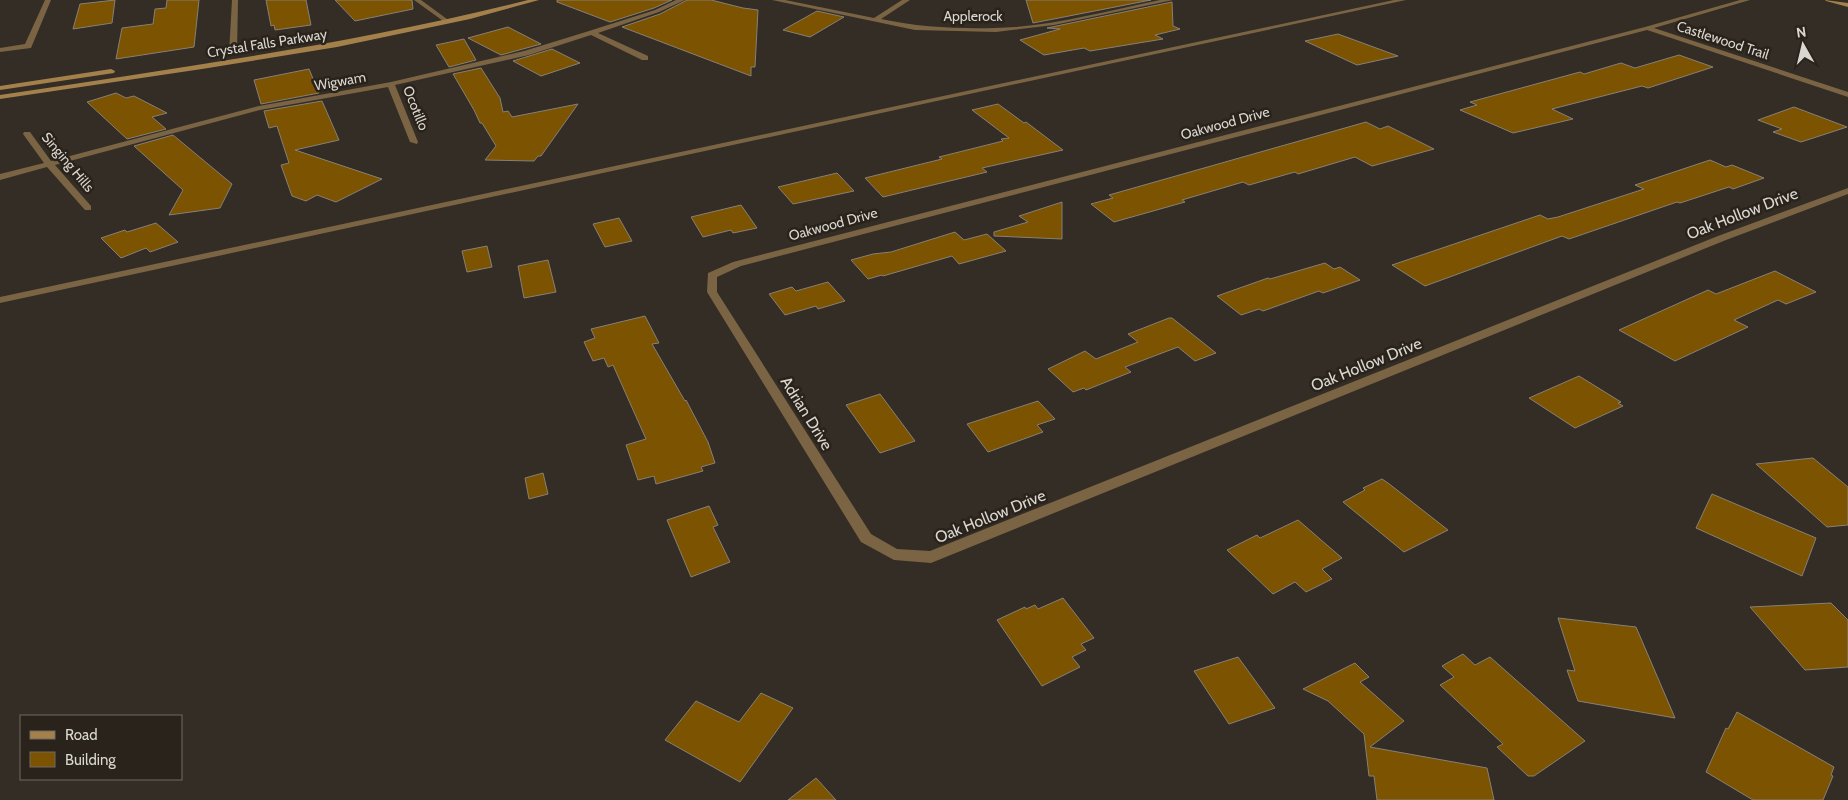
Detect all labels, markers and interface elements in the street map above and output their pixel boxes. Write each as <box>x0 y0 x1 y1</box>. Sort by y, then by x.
street label: Applerock <box>943 7 1003 25</box>
street label: Castlewood Trail <box>1674 17 1772 64</box>
north arrow <box>1778 20 1828 70</box>
text: N <box>1795 23 1807 42</box>
street label: Crystal Falls Parkway <box>206 25 328 61</box>
street label: Wigwam <box>313 68 367 94</box>
street label: Ocotillo <box>399 83 433 133</box>
street label: Oakwood Drive <box>1179 102 1271 144</box>
street label: Singing Hills <box>38 129 98 196</box>
street label: Oak Hollow Drive <box>1684 183 1801 243</box>
street label: Oakwood Drive <box>787 203 879 245</box>
street label: Oak Hollow Drive <box>1308 334 1424 395</box>
street label: Adrian Drive <box>776 373 837 454</box>
street label: Oak Hollow Drive <box>932 486 1048 547</box>
legend <box>20 715 182 780</box>
text: Road <box>65 726 98 744</box>
text: Building <box>65 751 116 769</box>

